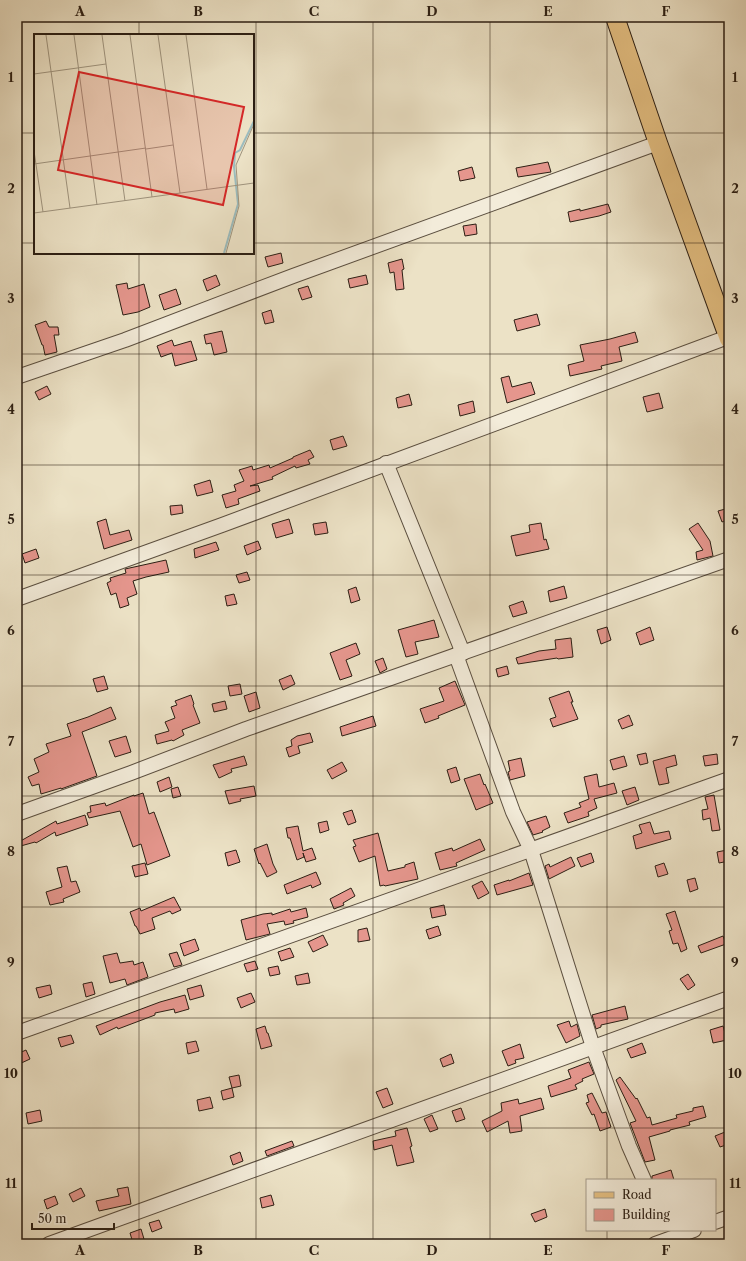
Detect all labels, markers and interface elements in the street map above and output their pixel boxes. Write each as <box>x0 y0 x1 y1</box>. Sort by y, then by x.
text: A <box>74 3 86 19</box>
text: B <box>193 3 203 19</box>
text: C <box>309 3 319 19</box>
text: D <box>426 3 438 19</box>
text: E <box>543 3 553 19</box>
text: F <box>662 3 671 19</box>
inset map <box>34 34 254 254</box>
text: 1 <box>8 69 14 85</box>
text: 1 <box>732 69 738 85</box>
text: 2 <box>7 180 15 196</box>
text: 2 <box>731 180 739 196</box>
text: 3 <box>7 290 15 306</box>
text: 3 <box>731 290 739 306</box>
text: 4 <box>7 401 15 417</box>
text: 4 <box>731 401 739 417</box>
text: 5 <box>7 511 15 527</box>
text: 5 <box>731 511 739 527</box>
text: 6 <box>7 622 15 638</box>
text: 6 <box>731 622 739 638</box>
text: 7 <box>8 733 15 749</box>
text: 7 <box>732 733 739 749</box>
text: 8 <box>7 843 15 859</box>
text: 8 <box>731 843 739 859</box>
text: 9 <box>7 954 15 970</box>
text: 9 <box>731 954 739 970</box>
text: 10 <box>4 1065 18 1081</box>
text: 10 <box>728 1065 742 1081</box>
text: 11 <box>5 1175 17 1191</box>
text: 11 <box>729 1175 741 1191</box>
legend <box>586 1179 716 1231</box>
text: Road <box>622 1187 652 1202</box>
scale bar <box>32 1205 114 1231</box>
text: Building <box>622 1207 670 1222</box>
text: 50 m <box>38 1211 67 1226</box>
text: A <box>74 1242 86 1258</box>
text: B <box>193 1242 203 1258</box>
text: C <box>309 1242 319 1258</box>
text: D <box>426 1242 438 1258</box>
text: E <box>543 1242 553 1258</box>
text: F <box>662 1242 671 1258</box>

